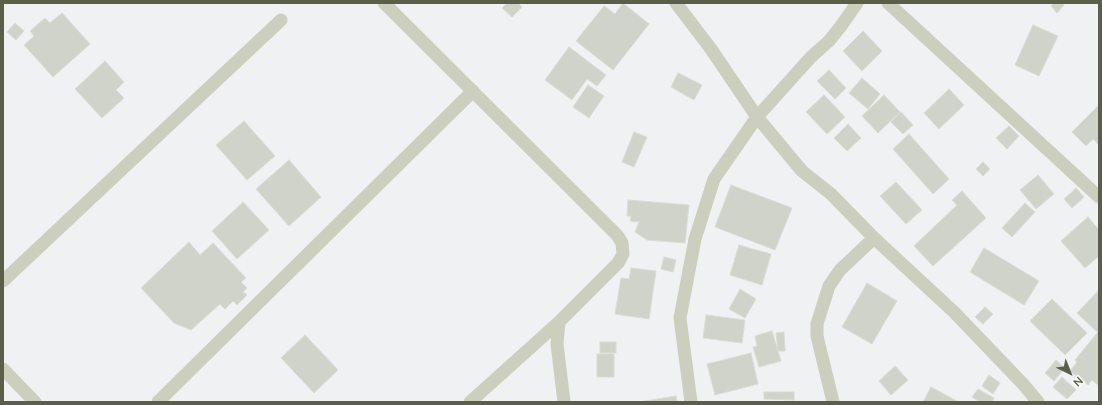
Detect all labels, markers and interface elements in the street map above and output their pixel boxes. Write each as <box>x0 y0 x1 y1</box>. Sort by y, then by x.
north arrow <box>1050 353 1090 393</box>
text: N <box>1070 374 1086 390</box>

